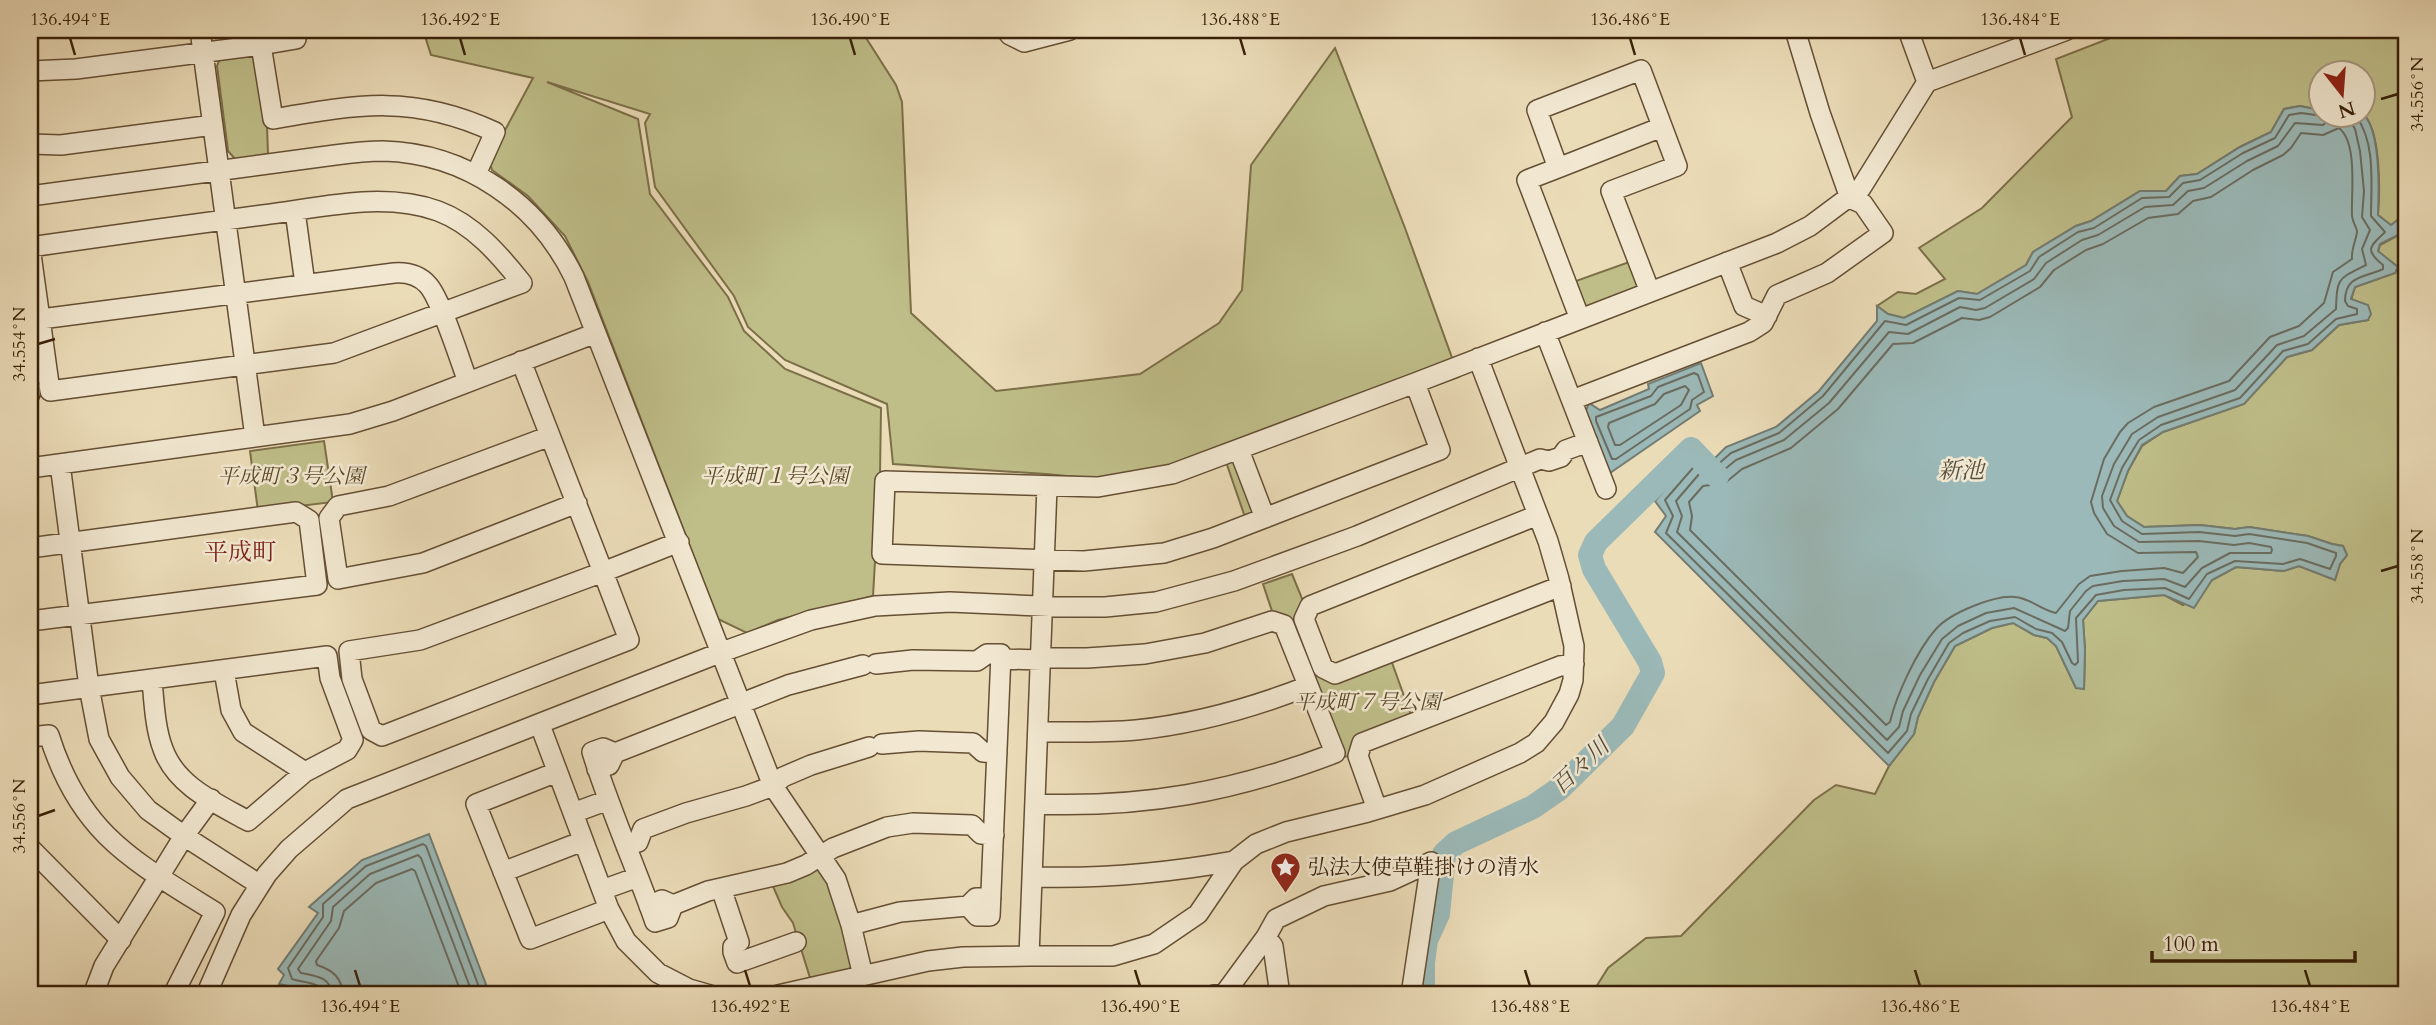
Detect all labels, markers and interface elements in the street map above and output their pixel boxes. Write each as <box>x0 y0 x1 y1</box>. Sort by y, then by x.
text: 136.494°E <box>30 7 110 32</box>
text: 136.492°E <box>420 7 500 32</box>
text: 136.490°E <box>810 7 890 32</box>
text: 136.488°E <box>1200 7 1280 32</box>
text: 136.486°E <box>1590 7 1670 32</box>
text: 136.484°E <box>1980 7 2060 32</box>
text: 34.556°N <box>2405 56 2430 132</box>
north arrow <box>2306 60 2376 130</box>
text: N <box>2335 94 2358 124</box>
text: 34.554°N <box>7 306 32 382</box>
water label: 新池 <box>1938 455 1987 486</box>
park label: 平成町３号公園 <box>218 462 367 491</box>
park label: 平成町１号公園 <box>702 462 851 491</box>
text: 34.558°N <box>2405 528 2430 604</box>
district label: 平成町 <box>204 536 276 569</box>
park label: 平成町７号公園 <box>1294 688 1443 717</box>
water label: 百々川 <box>1544 729 1618 801</box>
text: 34.556°N <box>7 778 32 854</box>
place icon: 弘法大使草鞋掛けの清水 <box>1268 850 1302 894</box>
place label: 弘法大使草鞋掛けの清水 <box>1308 853 1539 882</box>
scale bar <box>2152 920 2356 964</box>
text: 100 m <box>2163 930 2219 959</box>
text: 136.494°E <box>320 994 400 1019</box>
text: 136.492°E <box>710 994 790 1019</box>
text: 136.490°E <box>1100 994 1180 1019</box>
text: 136.488°E <box>1490 994 1570 1019</box>
text: 136.486°E <box>1880 994 1960 1019</box>
text: 136.484°E <box>2270 994 2350 1019</box>

